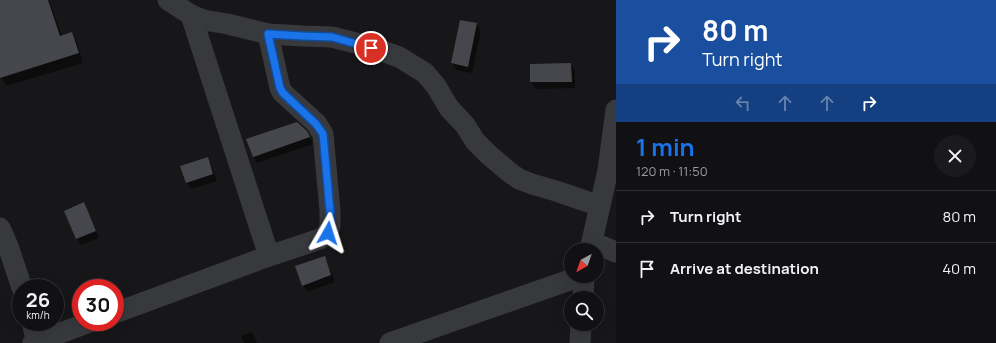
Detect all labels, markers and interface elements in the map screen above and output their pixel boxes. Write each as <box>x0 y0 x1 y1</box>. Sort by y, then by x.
text: 80 m <box>702 11 768 49</box>
icon: right <box>636 16 688 68</box>
pin <box>354 31 388 65</box>
icon: arrive <box>360 37 382 59</box>
text: Turn right <box>702 47 783 71</box>
icon: left <box>732 92 754 114</box>
icon: ahead <box>774 92 796 114</box>
icon: ahead <box>816 92 838 114</box>
icon: right <box>858 92 880 114</box>
text: 1 min <box>636 130 695 163</box>
button: close <box>934 135 976 177</box>
text: 120 m · 11:50 <box>636 162 708 180</box>
icon: right <box>636 206 658 228</box>
text: Turn right <box>670 206 741 227</box>
text: 80 m <box>942 206 976 227</box>
position arrow <box>307 212 349 254</box>
north arrow <box>564 243 604 283</box>
map controls <box>564 243 604 331</box>
icon: arrive <box>636 258 658 280</box>
text: Arrive at destination <box>670 258 819 279</box>
text: 40 m <box>942 258 976 279</box>
speed limit sign: 30 <box>72 279 124 331</box>
text: 26 <box>26 286 50 313</box>
button: search <box>564 291 604 331</box>
text: km/h <box>26 308 50 322</box>

